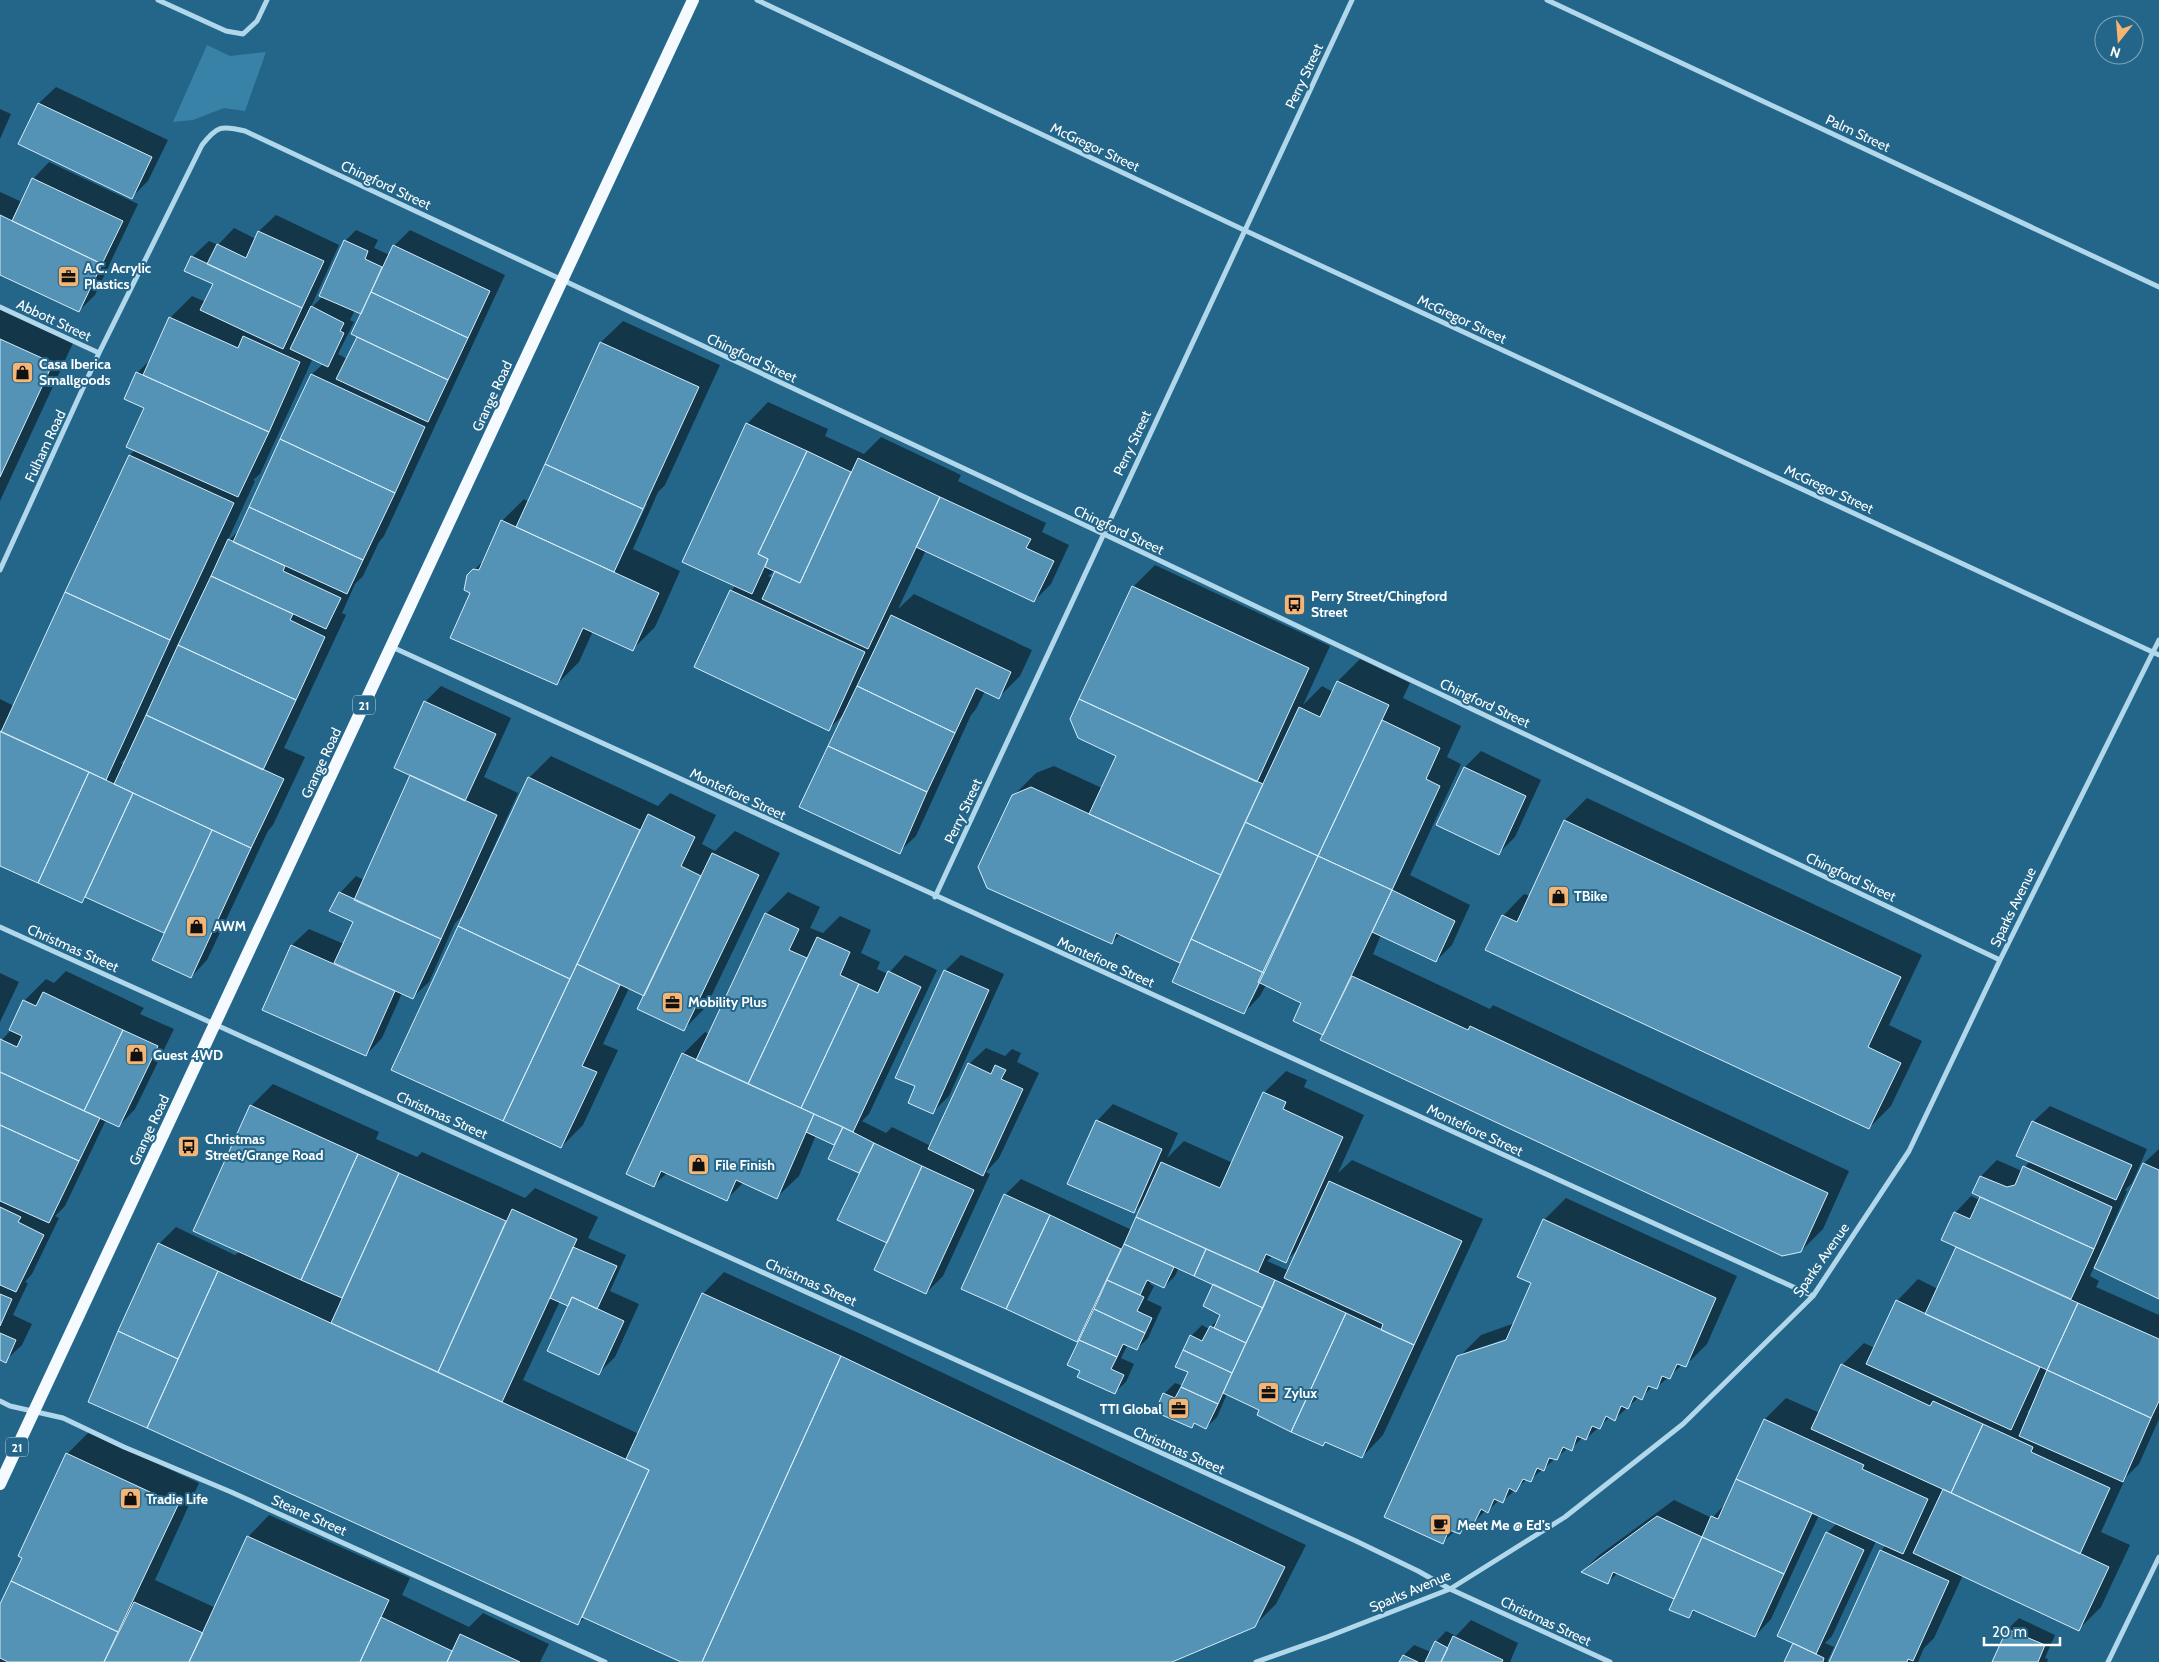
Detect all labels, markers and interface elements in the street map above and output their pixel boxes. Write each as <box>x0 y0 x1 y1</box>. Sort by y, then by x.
north arrow <box>2094 15 2144 65</box>
street label: Perry Street <box>1281 40 1327 112</box>
text: N <box>2108 42 2123 62</box>
street label: Palm Street <box>1823 110 1893 156</box>
street label: McGregor Street <box>1048 118 1143 176</box>
street label: Chingford Street <box>338 156 434 214</box>
place label: A.C. Acrylic Plastics <box>84 259 152 293</box>
office icon: A.C. Acrylic Plastics <box>56 264 80 288</box>
street label: McGregor Street <box>1415 290 1510 348</box>
street label: Abbott Street <box>14 295 94 345</box>
street label: Chingford Street <box>704 329 800 387</box>
place label: Casa Iberica Smallgoods <box>39 355 111 389</box>
street label: Grange Road <box>468 358 516 434</box>
shop icon: Casa Iberica Smallgoods <box>11 360 35 384</box>
street label: Fulham Road <box>20 407 70 485</box>
street label: Perry Street <box>1109 407 1155 479</box>
street label: McGregor Street <box>1782 460 1877 518</box>
street label: Chingford Street <box>1071 501 1167 559</box>
place label: Perry Street/Chingford Street <box>1311 587 1447 621</box>
bus stop icon: Perry Street/Chingford Street <box>1283 592 1307 616</box>
street label: Chingford Street <box>1437 674 1533 732</box>
road number: 21 <box>353 696 375 714</box>
street label: Grange Road <box>297 725 345 801</box>
street label: Montefiore Street <box>687 764 789 824</box>
street label: Perry Street <box>940 775 986 847</box>
street label: Chingford Street <box>1803 848 1899 906</box>
street label: Sparks Avenue <box>1986 864 2040 950</box>
shop icon: TBike <box>1546 884 1570 908</box>
place label: TBike <box>1574 887 1608 905</box>
shop icon: AWM <box>185 914 209 938</box>
place label: AWM <box>213 917 246 935</box>
street label: Christmas Street <box>25 920 122 976</box>
street label: Montefiore Street <box>1055 933 1158 992</box>
office icon: Mobility Plus <box>660 990 684 1014</box>
place label: Mobility Plus <box>688 993 767 1011</box>
shop icon: Guest 4WD <box>125 1043 149 1067</box>
place label: Guest 4WD <box>153 1046 223 1064</box>
street label: Christmas Street <box>394 1087 491 1143</box>
street label: Grange Road <box>125 1092 173 1168</box>
street label: Montefiore Street <box>1424 1100 1526 1160</box>
place label: Christmas Street/Grange Road <box>205 1130 324 1164</box>
bus stop icon: Christmas Street/Grange Road <box>177 1135 201 1159</box>
shop icon: File Finish <box>687 1153 711 1177</box>
place label: File Finish <box>715 1156 775 1174</box>
street label: Sparks Avenue <box>1789 1219 1853 1301</box>
street label: Christmas Street <box>763 1254 860 1310</box>
office icon: Zylux <box>1256 1381 1280 1405</box>
place label: Zylux <box>1284 1384 1317 1402</box>
office icon: TTI Global <box>1166 1397 1190 1421</box>
place label: TTI Global <box>1100 1400 1162 1418</box>
street label: Christmas Street <box>1131 1422 1228 1478</box>
road number: 21 <box>6 1438 28 1456</box>
shop icon: Tradie Life <box>118 1487 142 1511</box>
place label: Tradie Life <box>146 1490 208 1508</box>
street label: Steane Street <box>269 1490 350 1540</box>
cafe icon: Meet Me @ Ed’s <box>1429 1513 1453 1537</box>
place label: Meet Me @ Ed’s <box>1457 1516 1550 1534</box>
street label: Sparks Avenue <box>1367 1566 1453 1616</box>
street label: Christmas Street <box>1498 1592 1594 1650</box>
scale bar <box>1984 1614 2060 1646</box>
text: 20 m <box>1992 1623 2027 1641</box>

